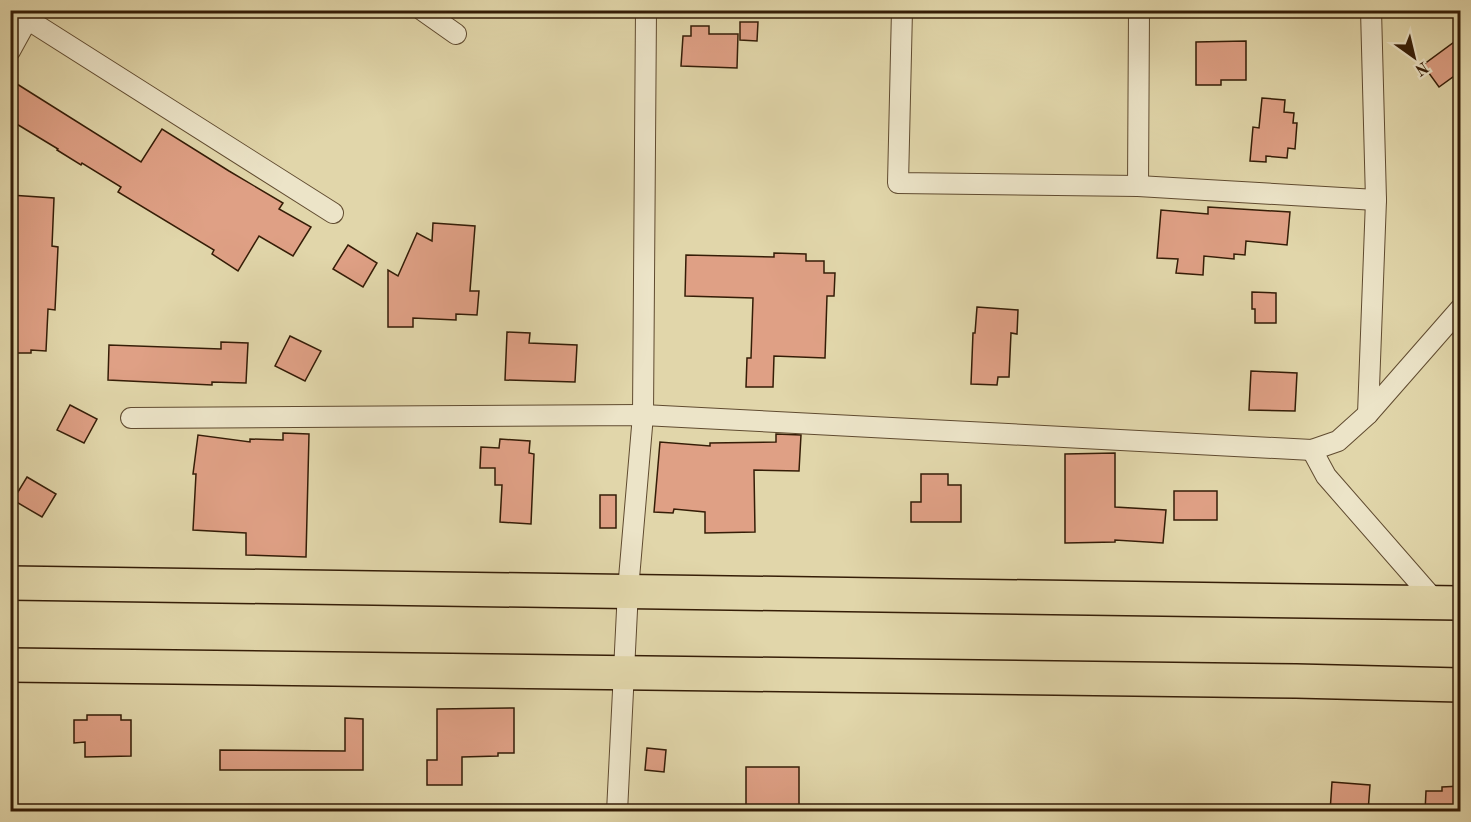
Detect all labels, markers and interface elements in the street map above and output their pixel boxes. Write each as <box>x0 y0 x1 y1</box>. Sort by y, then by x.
north arrow <box>1384 27 1444 87</box>
text: N <box>1411 58 1431 78</box>

